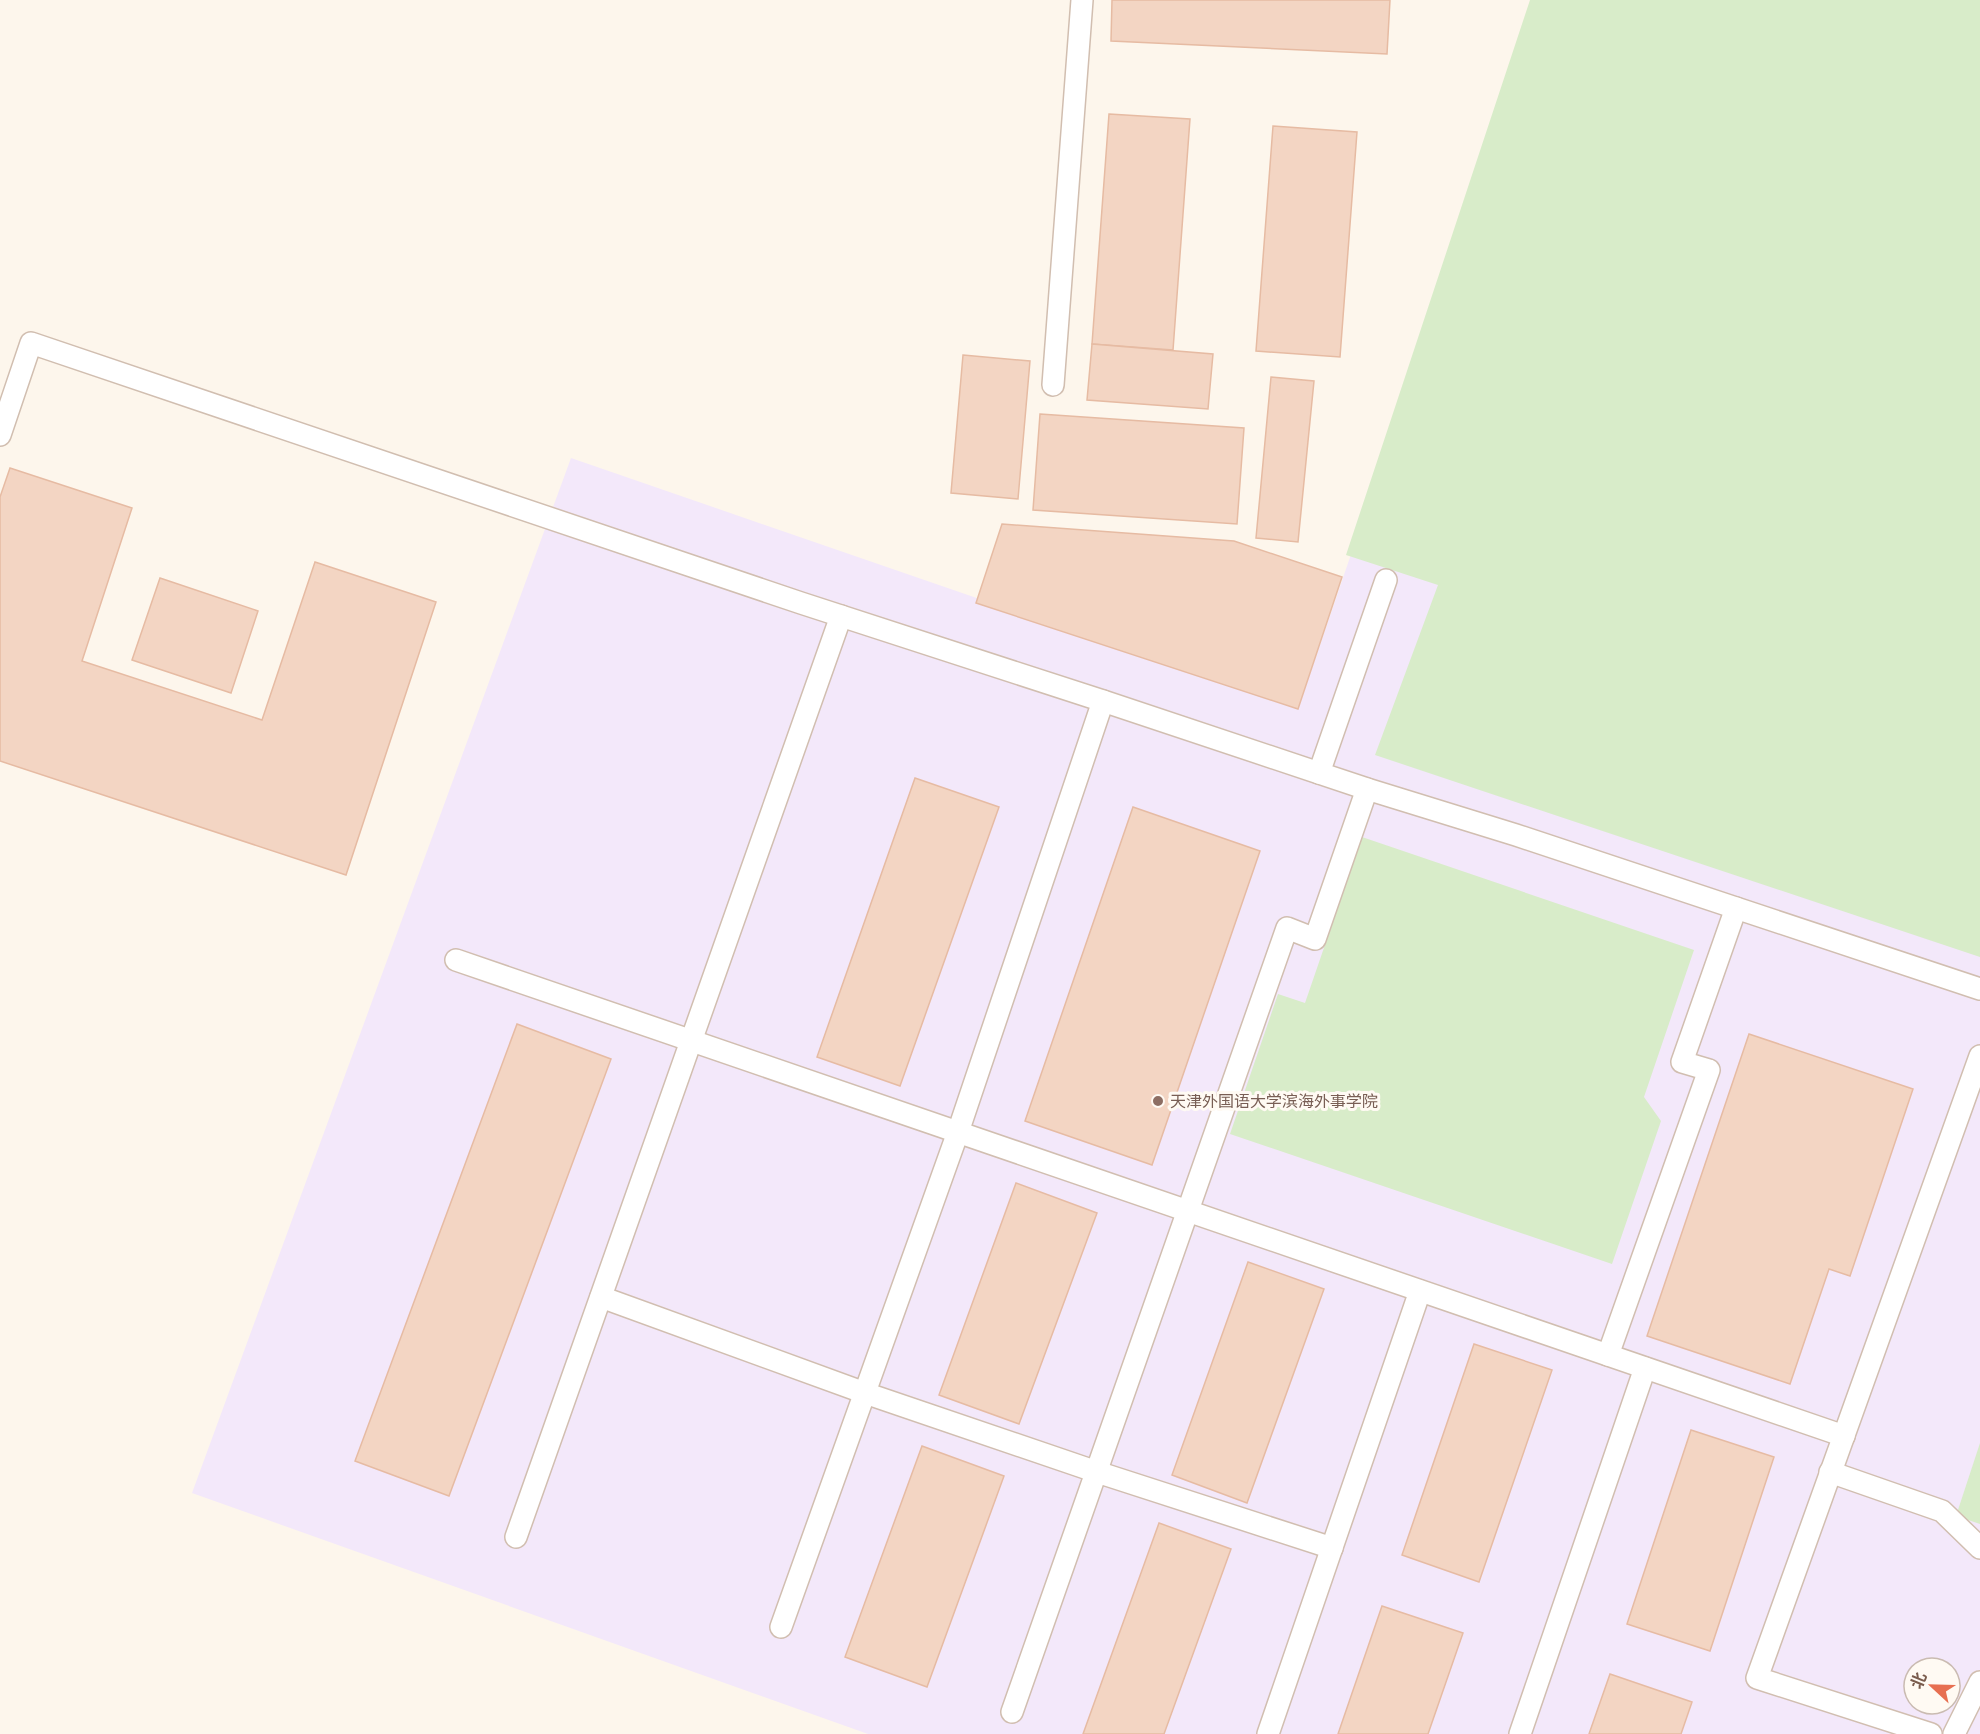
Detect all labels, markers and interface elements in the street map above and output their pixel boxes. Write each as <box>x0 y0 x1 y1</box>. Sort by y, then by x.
place label: 天津外国语大学滨海外事学院 <box>1170 1092 1378 1111</box>
marker: 天津外国语大学滨海外事学院 <box>1151 1094 1165 1108</box>
north arrow <box>1902 1656 1962 1716</box>
text: 北 <box>1907 1670 1930 1692</box>

